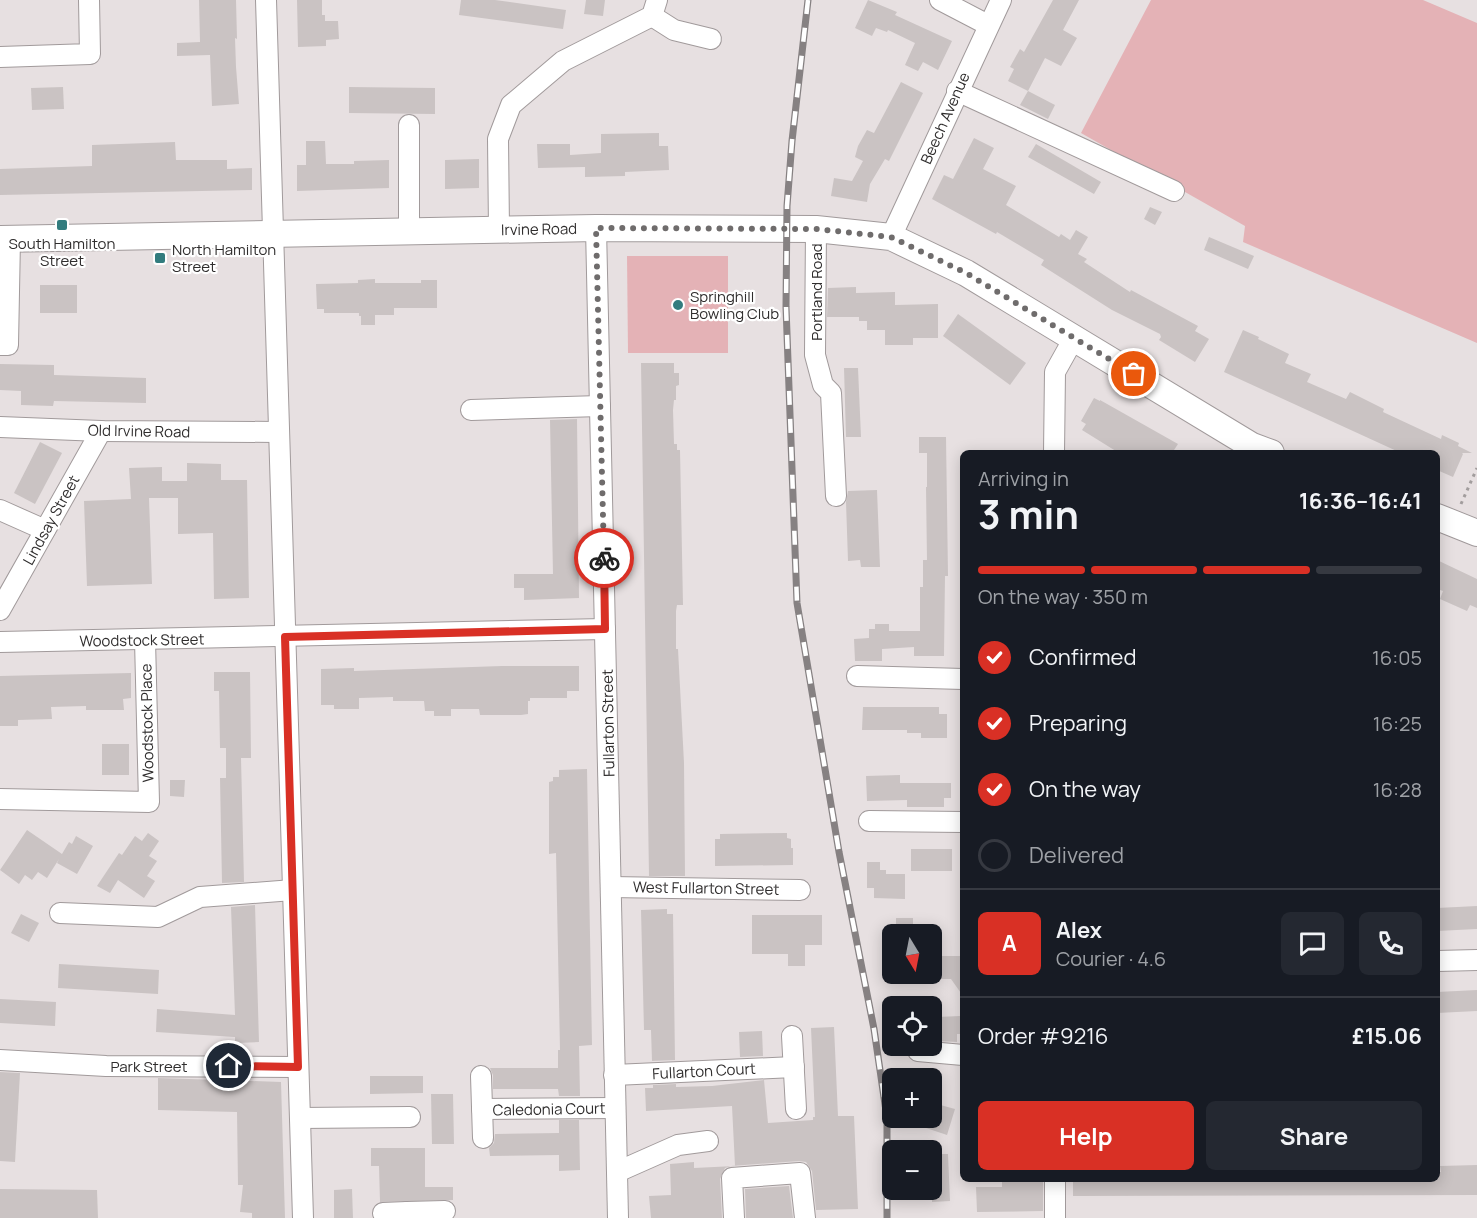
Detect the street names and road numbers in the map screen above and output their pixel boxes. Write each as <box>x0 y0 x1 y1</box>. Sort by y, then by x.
street label: Beech Avenue <box>915 69 975 167</box>
street label: Irvine Road <box>501 218 577 240</box>
street label: Portland Road <box>806 243 827 341</box>
street label: Old Irvine Road <box>88 420 190 442</box>
street label: Lindsay Street <box>18 471 84 569</box>
street label: Woodstock Street <box>79 628 205 652</box>
street label: Woodstock Place <box>135 663 159 783</box>
street label: Fullarton Street <box>597 669 619 777</box>
street label: West Fullarton Street <box>633 876 779 900</box>
street label: Park Street <box>111 1056 187 1077</box>
street label: Fullarton Court <box>652 1058 756 1084</box>
street label: Caledonia Court <box>492 1098 606 1120</box>

